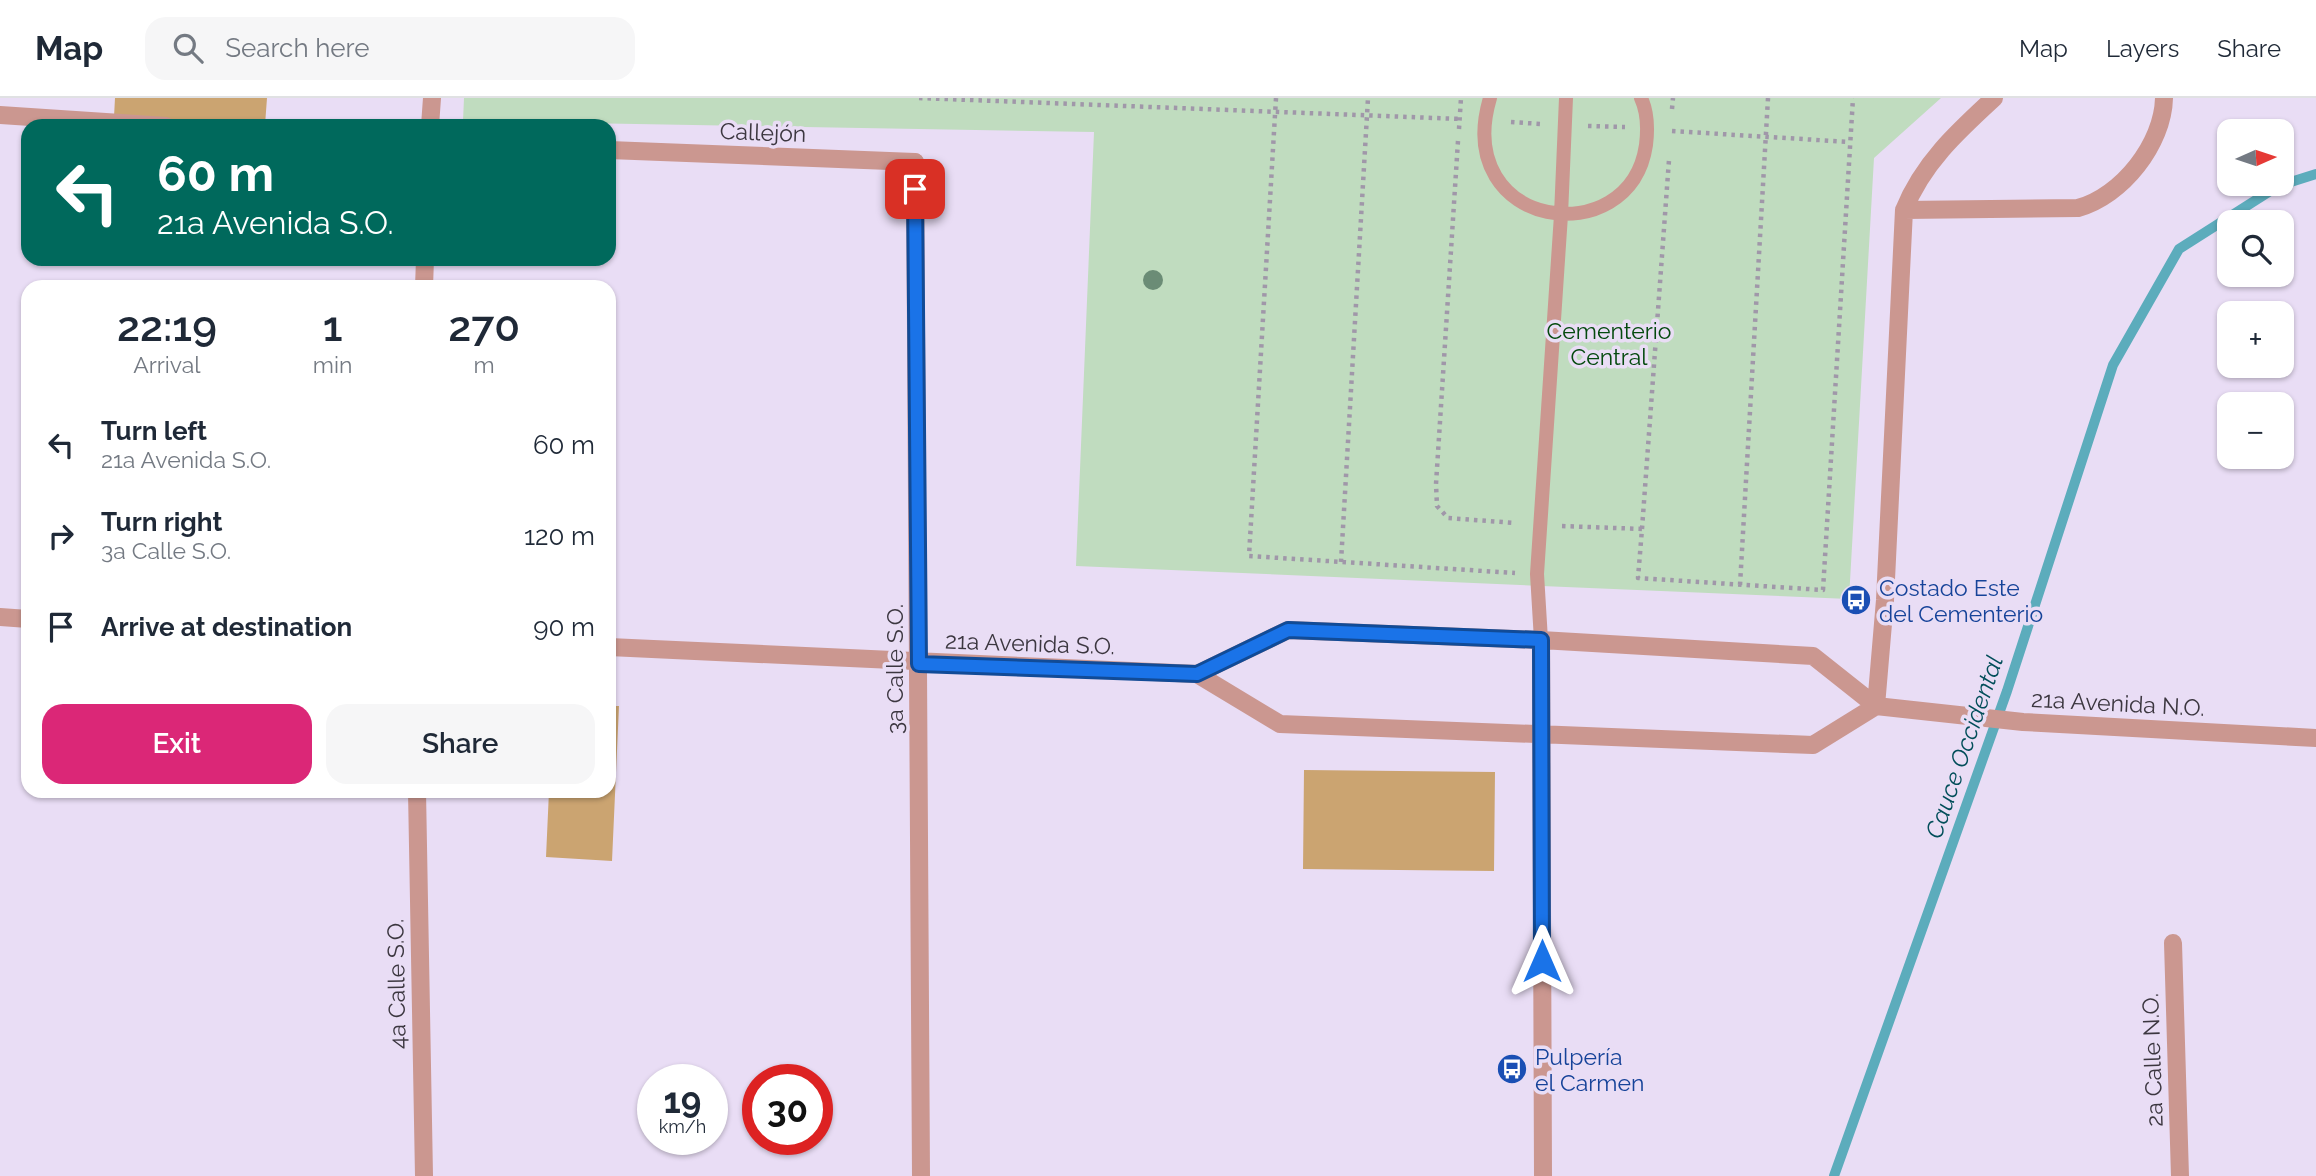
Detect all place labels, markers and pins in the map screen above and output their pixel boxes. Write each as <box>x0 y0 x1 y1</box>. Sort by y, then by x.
pin <box>885 159 945 219</box>
place label: Costado Este del Cementerio <box>1879 574 2043 627</box>
bus stop icon: Costado Este del Cementerio <box>1839 583 1873 617</box>
place label: Pulpería el Carmen <box>1535 1043 1644 1096</box>
bus stop icon: Pulpería el Carmen <box>1495 1052 1529 1086</box>

